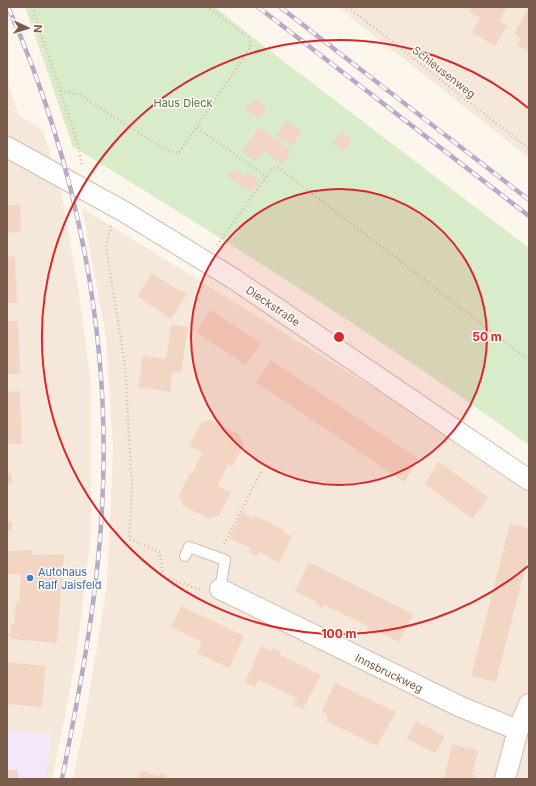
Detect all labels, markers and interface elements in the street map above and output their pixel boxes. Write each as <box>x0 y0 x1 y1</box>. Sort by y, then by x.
north arrow <box>8 8 48 48</box>
text: N <box>31 24 45 33</box>
street label: Schleusenweg <box>410 43 478 101</box>
park label: Haus Dieck <box>153 96 213 110</box>
street label: Dieckstraße <box>243 283 303 329</box>
text: 50 m <box>472 329 502 344</box>
centre of rings <box>332 330 346 344</box>
place label: Autohaus Ralf Jaisfeld <box>38 565 102 592</box>
marker: Autohaus Ralf Jaisfeld <box>25 573 35 583</box>
text: 100 m <box>321 626 357 641</box>
street label: Innsbruckweg <box>353 651 425 695</box>

